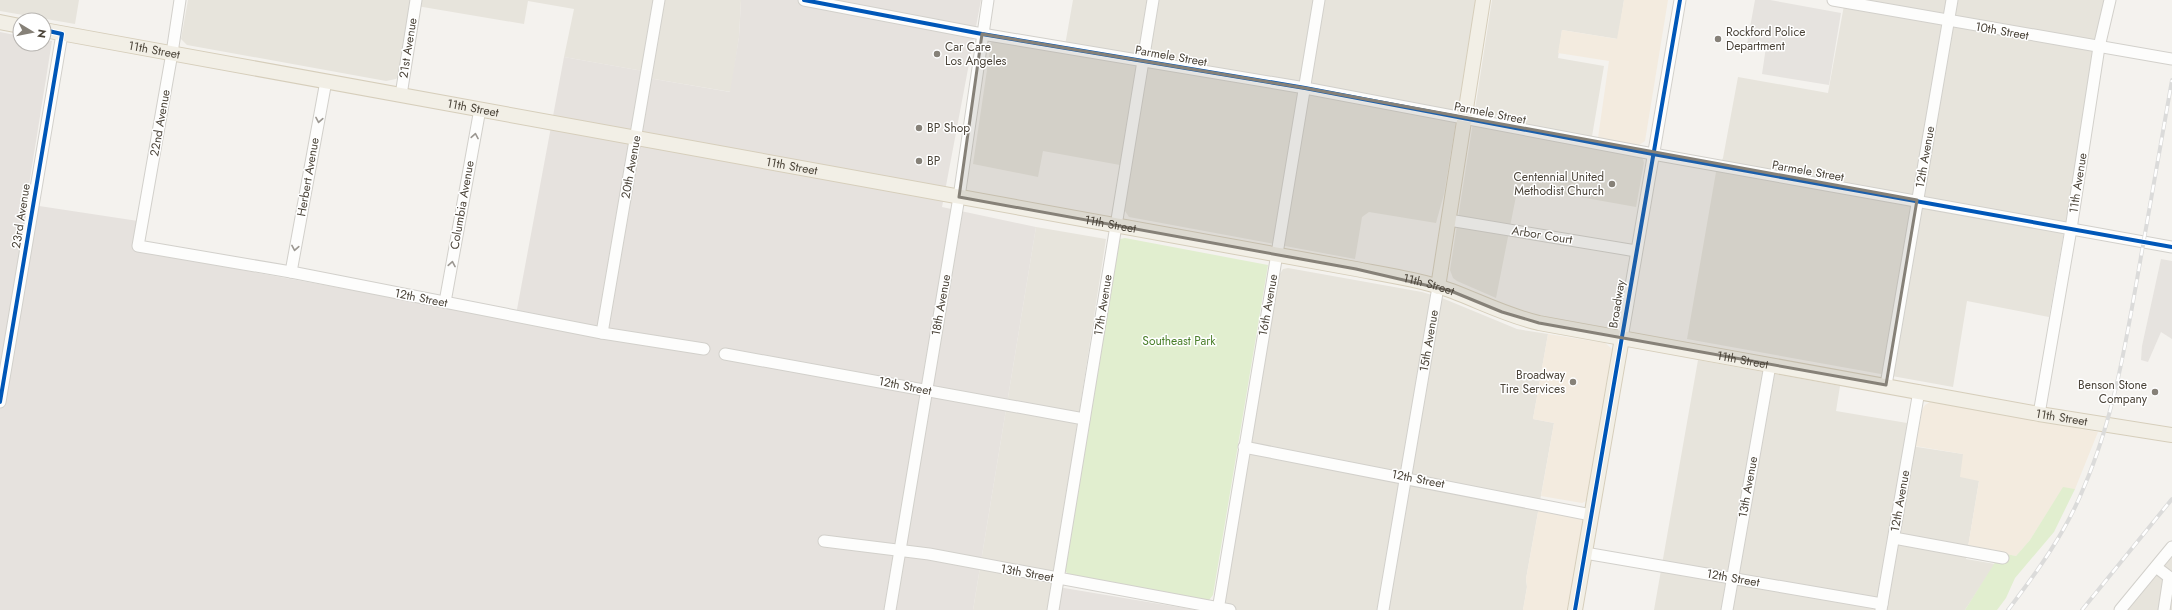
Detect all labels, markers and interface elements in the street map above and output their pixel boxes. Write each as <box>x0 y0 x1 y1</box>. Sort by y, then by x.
north arrow <box>12 12 52 52</box>
street label: 21st Avenue <box>394 16 422 80</box>
street label: 10th Street <box>1974 17 2030 45</box>
place label: Rockford Police Department <box>1726 23 1805 55</box>
text: N <box>33 28 50 39</box>
marker: Rockford Police Department <box>1713 34 1723 44</box>
street label: 11th Street <box>127 37 182 64</box>
place label: Car Care Los Angeles <box>945 38 1007 70</box>
street label: Parmele Street <box>1134 41 1209 71</box>
marker: Car Care Los Angeles <box>932 49 942 59</box>
street label: 22nd Avenue <box>145 88 175 158</box>
street label: 11th Street <box>446 95 500 122</box>
street label: Parmele Street <box>1453 97 1528 129</box>
one-way arrow <box>315 117 323 123</box>
place label: BP Shop <box>927 119 970 137</box>
marker: BP Shop <box>914 123 924 133</box>
street label: 12th Avenue <box>1911 125 1939 189</box>
one-way arrow <box>470 133 479 139</box>
street label: 20th Avenue <box>617 134 645 200</box>
street label: Herbert Avenue <box>292 136 324 218</box>
street label: 11th Avenue <box>2064 151 2092 215</box>
place label: BP <box>927 152 941 170</box>
street label: 11th Street <box>764 153 819 180</box>
marker: BP <box>914 156 924 166</box>
street label: Parmele Street <box>1771 156 1846 186</box>
street label: Columbia Avenue <box>445 159 479 251</box>
place label: Centennial United Methodist Church <box>1514 168 1604 200</box>
marker: Centennial United Methodist Church <box>1607 179 1617 189</box>
street label: 23rd Avenue <box>7 182 35 250</box>
street label: 11th Street <box>1083 211 1138 238</box>
street label: Arbor Court <box>1510 221 1574 249</box>
one-way arrow <box>291 244 300 251</box>
one-way arrow <box>447 261 456 267</box>
street label: 11th Street <box>1402 269 1457 300</box>
street label: 18th Avenue <box>927 273 955 337</box>
street label: 17th Avenue <box>1089 273 1117 337</box>
street label: 16th Avenue <box>1254 273 1282 337</box>
street label: Broadway <box>1604 278 1630 330</box>
street label: 12th Street <box>393 284 449 312</box>
street label: 15th Avenue <box>1415 309 1443 373</box>
park label: Southeast Park <box>1142 332 1216 350</box>
street label: 11th Street <box>1715 347 1770 374</box>
place label: Broadway Tire Services <box>1500 366 1566 398</box>
street label: 12th Street <box>877 372 933 400</box>
place label: Benson Stone Company <box>2078 376 2148 408</box>
marker: Broadway Tire Services <box>1568 377 1578 387</box>
marker: Benson Stone Company <box>2150 387 2160 397</box>
street label: 11th Street <box>2034 405 2089 431</box>
street label: 13th Avenue <box>1734 455 1762 519</box>
street label: 12th Street <box>1390 465 1446 493</box>
street label: 12th Avenue <box>1886 469 1914 533</box>
street label: 13th Street <box>999 560 1055 587</box>
street label: 12th Street <box>1705 564 1761 592</box>

